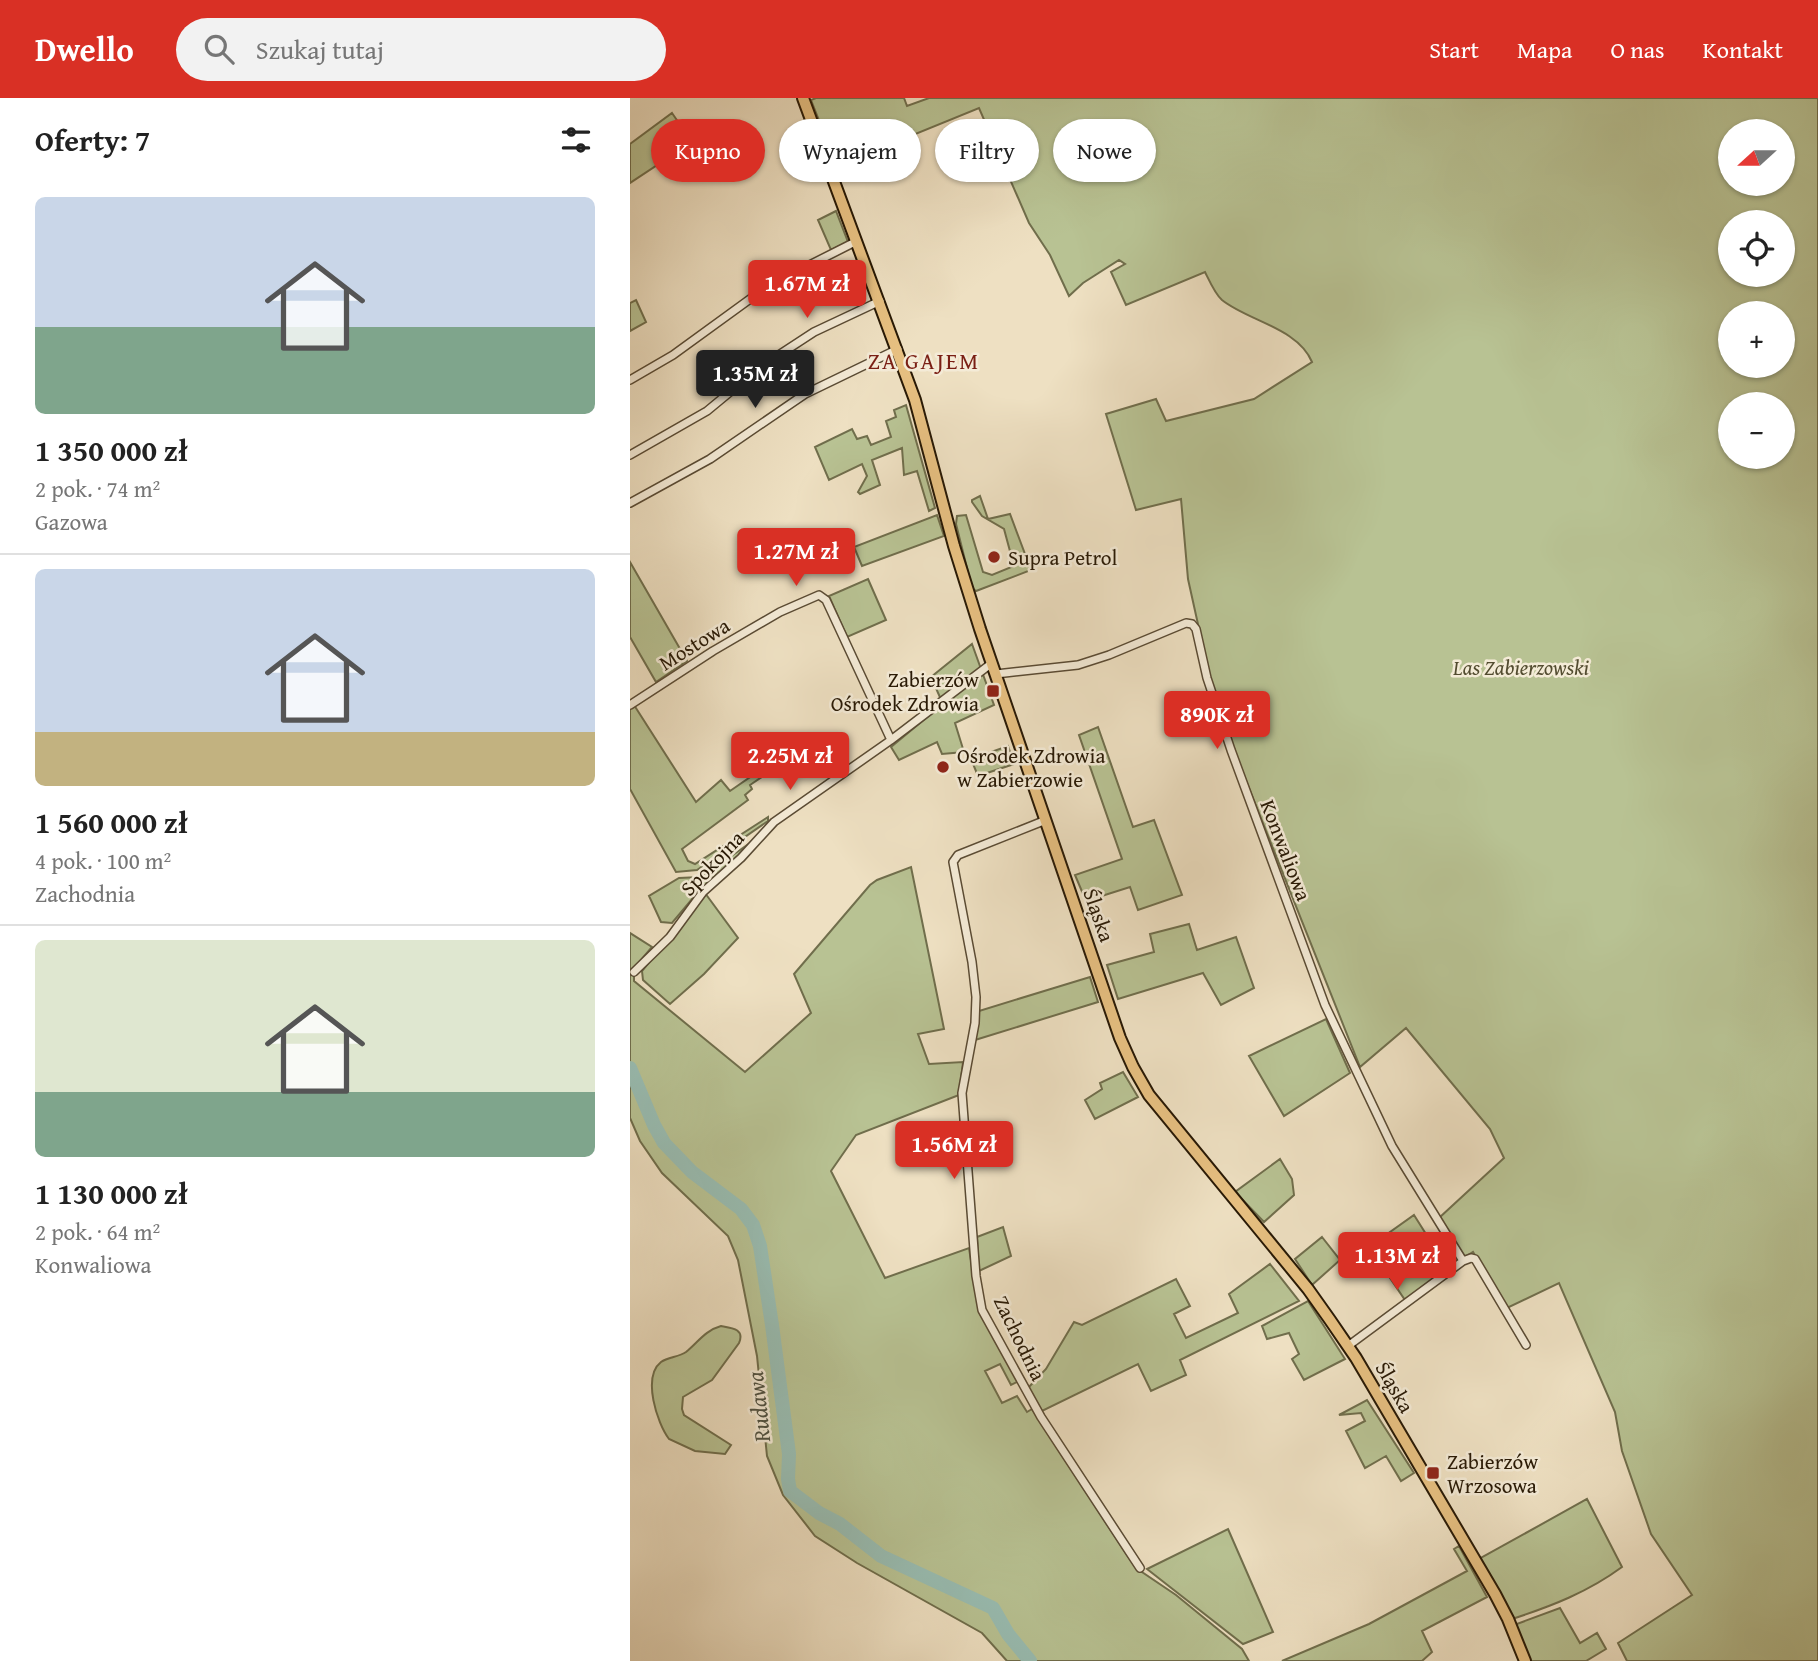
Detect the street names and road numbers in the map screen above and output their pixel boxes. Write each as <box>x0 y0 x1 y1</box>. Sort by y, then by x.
street label: Mostowa <box>652 610 736 678</box>
street label: Konwaliowa <box>1253 795 1320 905</box>
street label: Spokojna <box>673 823 751 903</box>
street label: Śląska <box>1075 884 1123 946</box>
street label: Zachodnia <box>986 1290 1054 1386</box>
street label: Śląska <box>1368 1355 1422 1419</box>

